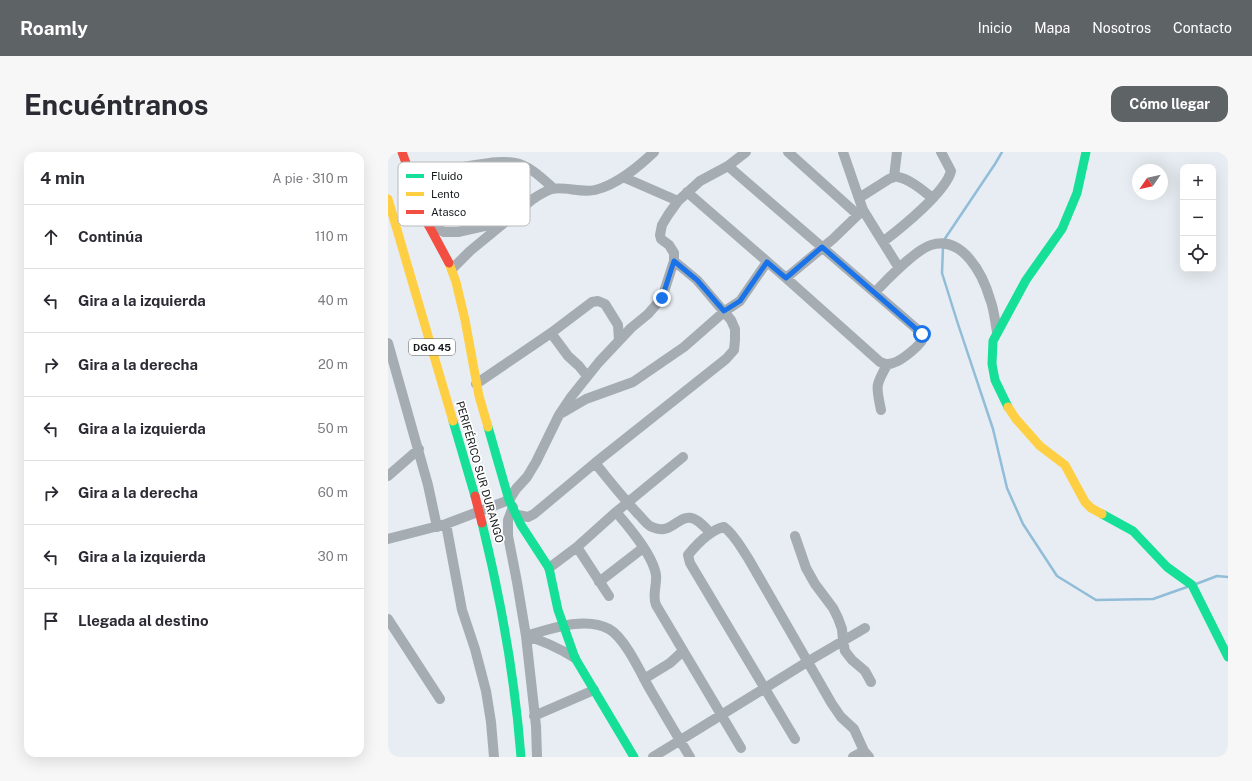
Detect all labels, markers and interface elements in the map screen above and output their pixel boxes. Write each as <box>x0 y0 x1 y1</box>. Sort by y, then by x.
text: Roamly <box>20 17 88 39</box>
text: Inicio <box>978 20 1012 36</box>
text: Mapa <box>1034 20 1070 36</box>
text: Nosotros <box>1092 20 1151 36</box>
text: Contacto <box>1173 20 1232 36</box>
button: Cómo llegar <box>1111 86 1228 122</box>
text: Encuéntranos <box>24 88 209 121</box>
legend <box>398 162 530 226</box>
north arrow <box>1132 164 1168 200</box>
map controls <box>1180 164 1216 272</box>
button: + <box>1180 164 1216 200</box>
text: 4 min <box>40 168 85 188</box>
text: Fluido <box>431 170 463 182</box>
text: A pie · 310 m <box>272 171 348 186</box>
text: Lento <box>431 188 460 200</box>
button: − <box>1180 200 1216 236</box>
text: Atasco <box>431 206 466 218</box>
icon: ahead <box>40 226 62 248</box>
text: Continúa <box>78 228 143 245</box>
text: 110 m <box>315 229 348 244</box>
button: locate <box>1180 236 1216 272</box>
route end <box>653 289 671 307</box>
icon: left <box>40 290 62 312</box>
text: Gira a la izquierda <box>78 292 206 309</box>
text: 40 m <box>317 293 348 308</box>
route start <box>913 325 931 343</box>
road number: DGO 45 <box>409 339 455 355</box>
icon: right <box>40 354 62 376</box>
text: Gira a la derecha <box>78 356 198 373</box>
text: 20 m <box>318 357 348 372</box>
street label: PERIFÉRICO SUR DURANGO <box>454 399 507 544</box>
icon: left <box>40 418 62 440</box>
text: Gira a la izquierda <box>78 420 206 437</box>
text: 50 m <box>317 421 348 436</box>
icon: right <box>40 482 62 504</box>
text: Gira a la derecha <box>78 484 198 501</box>
text: 60 m <box>318 485 348 500</box>
icon: left <box>40 546 62 568</box>
text: Gira a la izquierda <box>78 548 206 565</box>
text: 30 m <box>318 549 348 564</box>
icon: arrive <box>40 610 62 632</box>
text: Llegada al destino <box>78 612 209 629</box>

